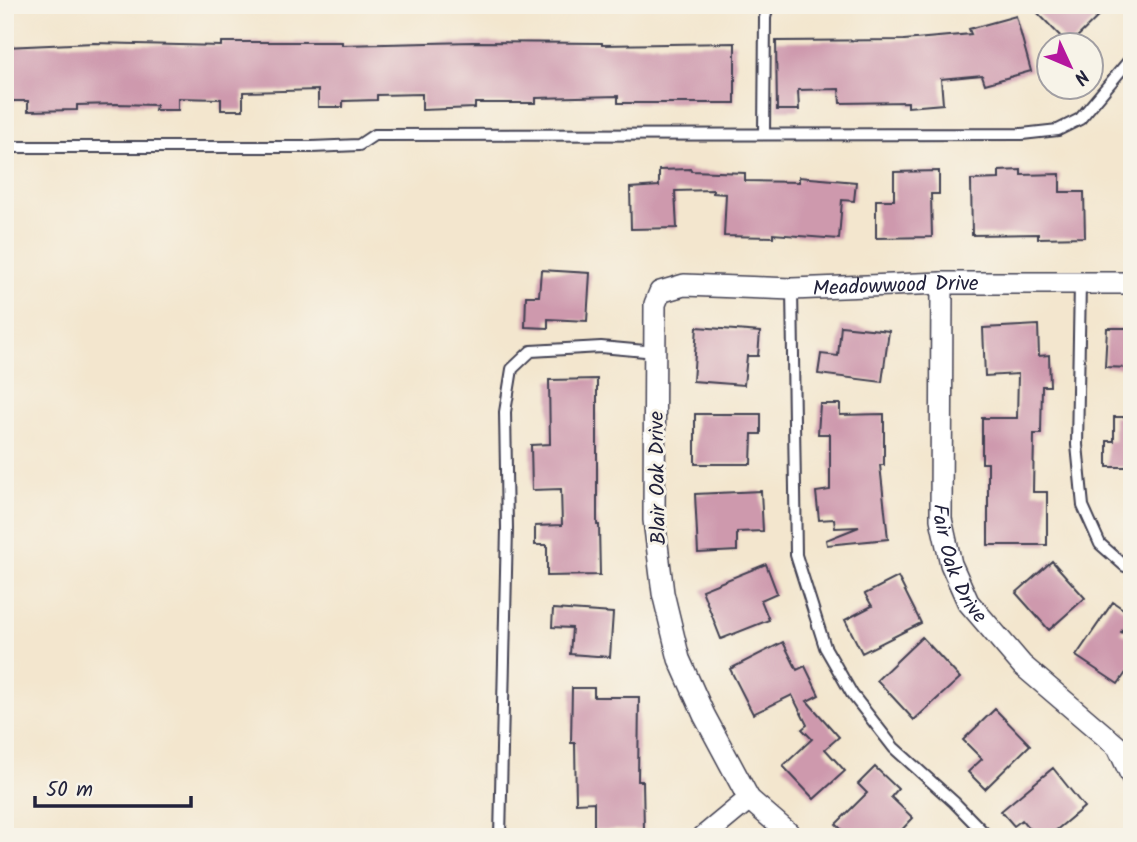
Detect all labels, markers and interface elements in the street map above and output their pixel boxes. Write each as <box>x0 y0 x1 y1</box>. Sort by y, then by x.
north arrow <box>1036 32 1106 102</box>
text: N <box>1066 62 1096 91</box>
street label: Meadowwood Drive <box>812 268 979 306</box>
street label: Blair Oak Drive <box>641 410 676 545</box>
street label: Fair Oak Drive <box>923 504 995 632</box>
scale bar <box>35 765 191 809</box>
text: 50 m <box>46 774 93 807</box>

